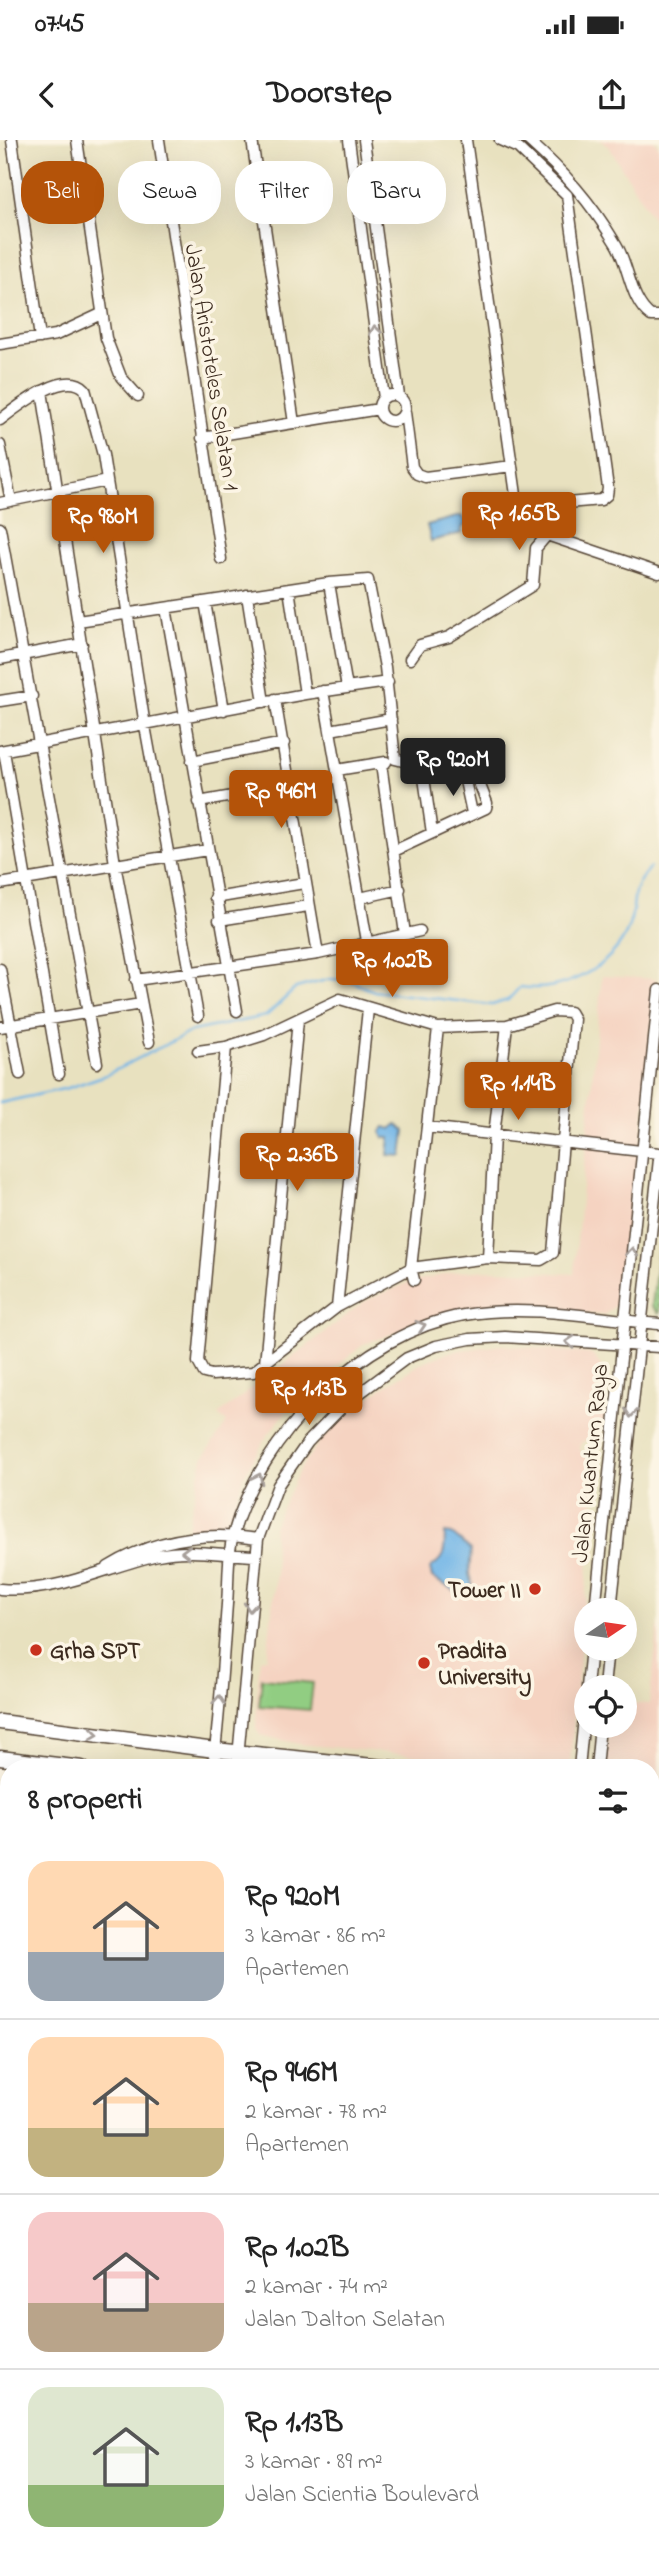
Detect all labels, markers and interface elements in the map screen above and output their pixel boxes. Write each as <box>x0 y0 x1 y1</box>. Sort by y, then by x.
text: 07:45 <box>35 6 85 44</box>
text: Doorstep <box>267 71 392 118</box>
icon: back <box>28 76 66 114</box>
icon: share <box>593 76 631 114</box>
chip: Beli <box>21 161 104 224</box>
chip: Sewa <box>118 161 221 224</box>
chip: Filter <box>235 161 333 224</box>
chip: Baru <box>347 161 446 224</box>
street label: Jalan Aristoteles Selatan 1 <box>175 242 246 493</box>
one-way arrow <box>367 324 382 336</box>
pin: Rp 1.65B <box>447 492 591 552</box>
pin: Rp 980M <box>38 496 168 555</box>
text: Rp 1.65B <box>478 498 560 531</box>
text: Rp 980M <box>68 501 138 534</box>
pin: Rp 920M <box>388 738 518 798</box>
text: Rp 920M <box>416 744 490 777</box>
pin: Rp 946M <box>216 770 346 830</box>
text: Rp 946M <box>245 776 317 809</box>
pin: Rp 1.02B <box>320 940 464 999</box>
text: Rp 1.02B <box>352 945 432 978</box>
pin: Rp 1.14B <box>446 1062 590 1122</box>
text: Rp 1.14B <box>480 1068 556 1101</box>
pin: Rp 2.36B <box>225 1133 369 1193</box>
text: Rp 2.36B <box>256 1139 338 1172</box>
one-way arrow <box>624 1246 639 1257</box>
one-way arrow <box>415 1320 427 1335</box>
one-way arrow <box>564 1335 575 1350</box>
street label: Jalan Kuantum Raya <box>565 1362 620 1565</box>
pin: Rp 1.13B <box>237 1368 381 1427</box>
text: Rp 1.13B <box>271 1373 347 1406</box>
one-way arrow <box>624 1408 639 1419</box>
one-way arrow <box>250 1473 264 1485</box>
one-way arrow <box>181 1544 191 1560</box>
place label: Tower II <box>448 1575 521 1608</box>
marker: Tower II <box>527 1581 543 1597</box>
north arrow <box>574 1598 637 1661</box>
map controls <box>574 1598 637 1738</box>
one-way arrow <box>243 1602 258 1613</box>
place label: Grha SPT <box>50 1636 141 1669</box>
place label: Pradita University <box>438 1636 532 1697</box>
marker: Grha SPT <box>28 1642 44 1658</box>
marker: Pradita University <box>416 1655 432 1671</box>
button: locate <box>574 1675 637 1738</box>
one-way arrow <box>211 1694 226 1705</box>
one-way arrow <box>88 1727 100 1742</box>
text: 8 properti <box>28 1779 143 1823</box>
icon: filters <box>594 1782 632 1820</box>
text: Rp 920M <box>245 1876 341 1920</box>
icon: home <box>84 1889 168 1973</box>
text: 3 kamar · 86 m² <box>245 1920 386 1953</box>
text: Apartemen <box>245 1953 349 1986</box>
text: Rp 946M <box>245 2052 338 2096</box>
icon: home <box>84 2065 168 2149</box>
text: 2 kamar · 78 m² <box>245 2096 387 2129</box>
text: Apartemen <box>245 2129 349 2162</box>
text: Rp 1.02B <box>245 2227 349 2271</box>
icon: home <box>84 2240 168 2324</box>
text: 2 kamar · 74 m² <box>245 2271 388 2304</box>
text: Jalan Dalton Selatan <box>245 2304 445 2337</box>
text: Rp 1.13B <box>245 2402 343 2446</box>
icon: home <box>84 2415 168 2499</box>
text: 3 kamar · 89 m² <box>245 2446 383 2479</box>
text: Jalan Scientia Boulevard <box>245 2479 479 2512</box>

